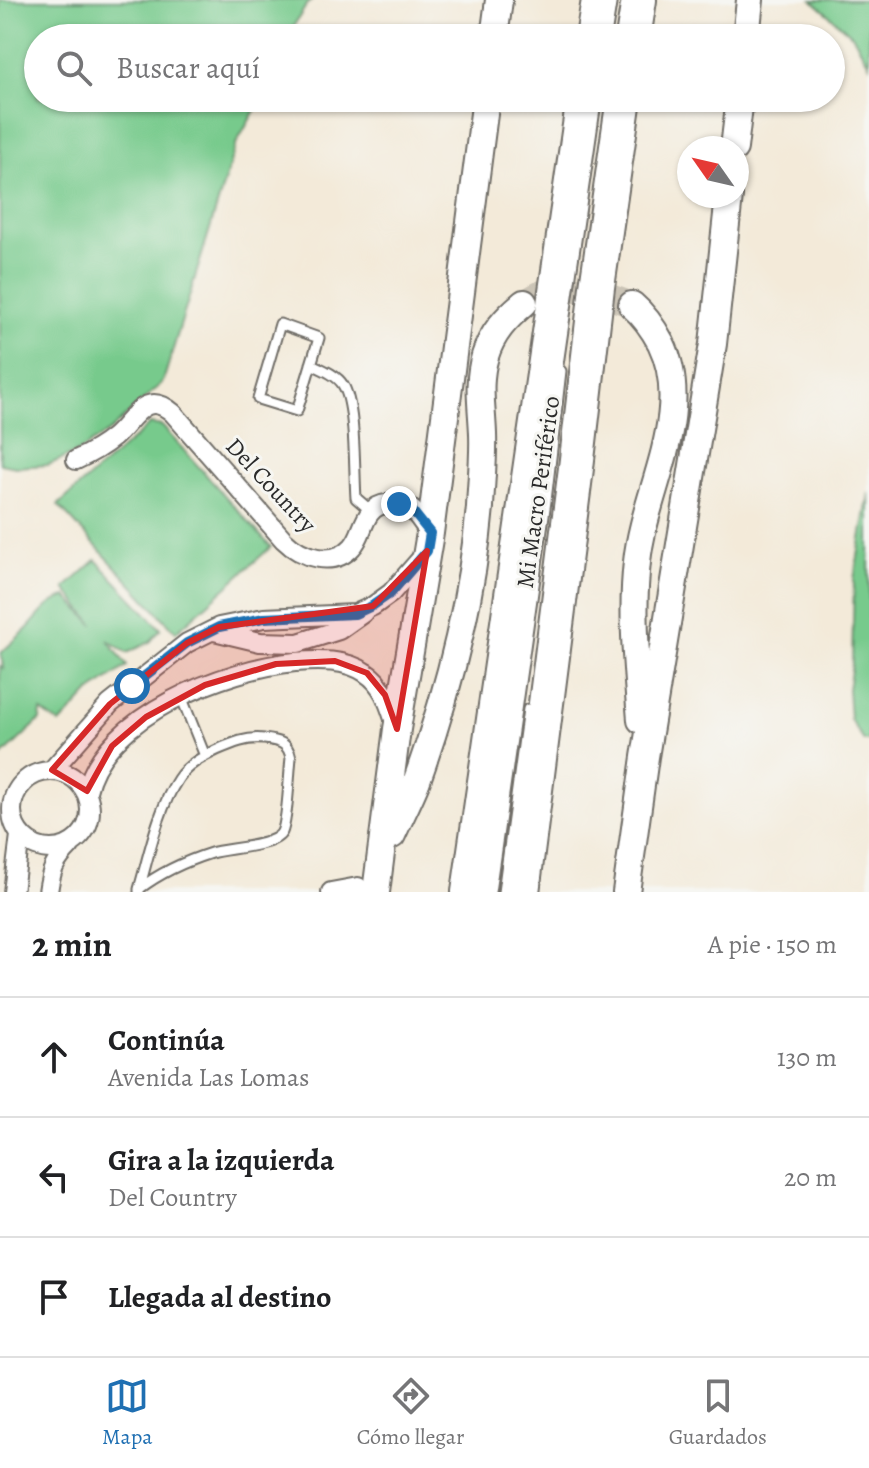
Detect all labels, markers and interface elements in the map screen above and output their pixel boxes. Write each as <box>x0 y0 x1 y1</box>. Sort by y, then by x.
search box <box>24 24 845 112</box>
icon: search <box>52 46 96 90</box>
text: Buscar aquí <box>116 48 260 88</box>
north arrow <box>677 136 749 208</box>
street label: Mi Macro Periférico <box>509 394 567 590</box>
street label: Del Country <box>219 431 323 540</box>
route end <box>381 486 417 522</box>
route start <box>114 668 150 704</box>
text: 2 min <box>32 921 112 968</box>
text: A pie · 150 m <box>708 927 837 962</box>
text: Continúa <box>108 1020 225 1060</box>
icon: ahead <box>32 1035 76 1079</box>
text: 130 m <box>777 1040 837 1075</box>
text: Avenida Las Lomas <box>108 1060 310 1095</box>
text: Gira a la izquierda <box>108 1140 334 1180</box>
icon: left <box>32 1155 76 1199</box>
text: 20 m <box>784 1160 837 1195</box>
text: Del Country <box>108 1180 237 1215</box>
icon: arrive <box>32 1275 76 1319</box>
text: Llegada al destino <box>108 1277 331 1317</box>
tab: Mapa <box>102 1374 153 1452</box>
tab: Cómo llegar <box>357 1374 464 1452</box>
tab: Guardados <box>669 1374 767 1452</box>

